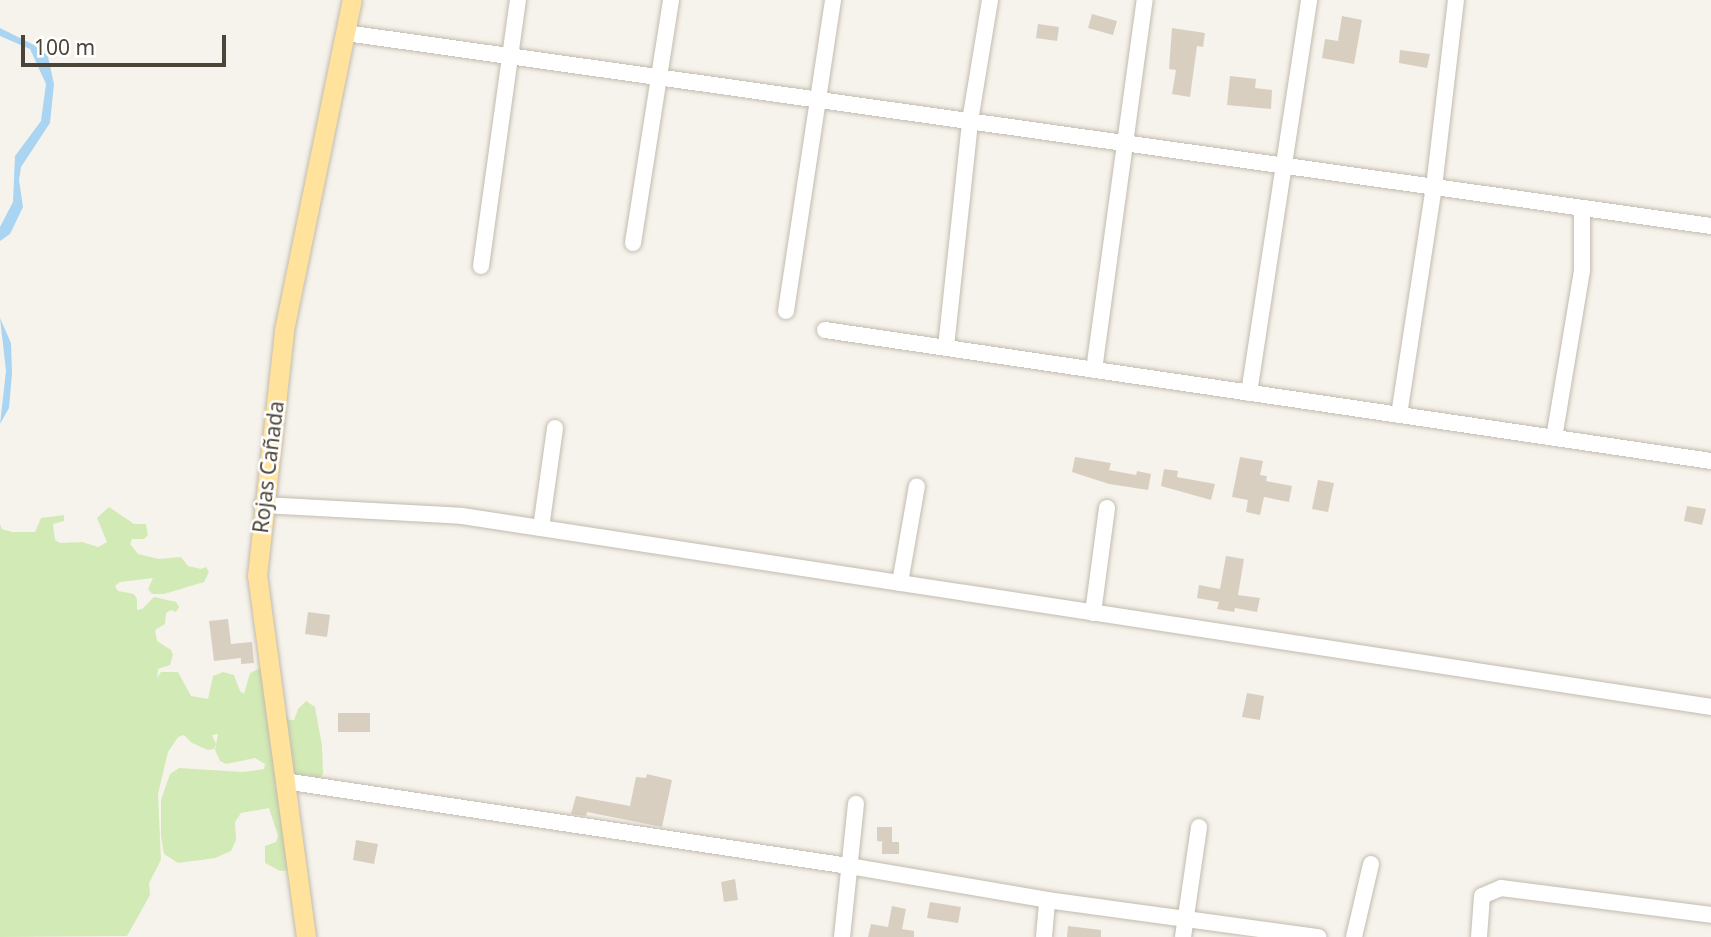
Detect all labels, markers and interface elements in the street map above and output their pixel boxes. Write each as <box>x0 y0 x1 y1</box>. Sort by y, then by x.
scale bar <box>24 21 229 65</box>
text: 100 m <box>34 33 95 61</box>
street label: Rojas Cañada <box>247 399 289 535</box>

